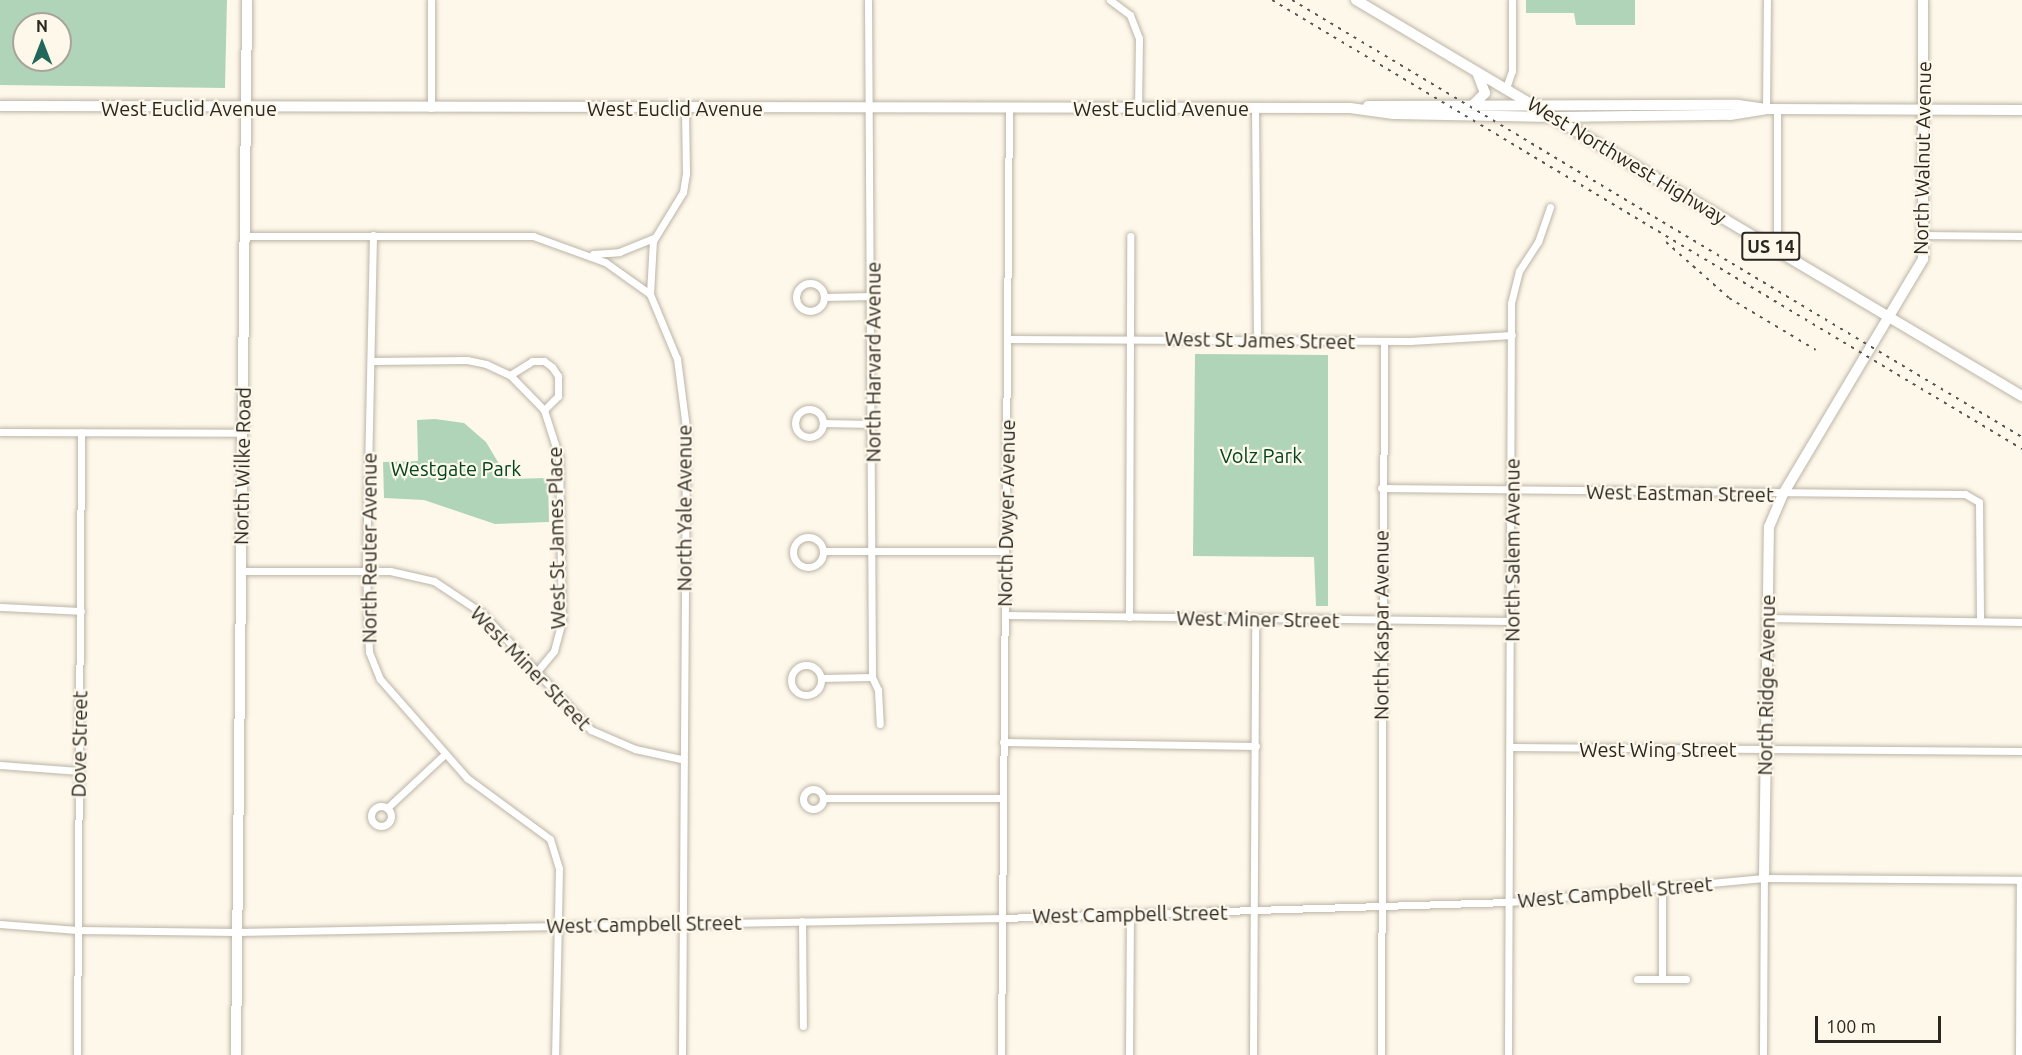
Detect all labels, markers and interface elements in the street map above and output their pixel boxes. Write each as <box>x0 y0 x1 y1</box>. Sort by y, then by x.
north arrow <box>12 12 72 72</box>
text: N <box>36 17 48 35</box>
street label: North Walnut Avenue <box>1908 61 1936 255</box>
street label: West Northwest Highway <box>1523 91 1731 229</box>
street label: West Euclid Avenue <box>101 96 277 120</box>
street label: West Euclid Avenue <box>587 96 763 120</box>
street label: West Euclid Avenue <box>1073 96 1249 120</box>
road number: US 14 <box>1741 231 1801 261</box>
street label: North Harvard Avenue <box>861 262 885 462</box>
street label: West St James Street <box>1164 326 1356 354</box>
street label: North Wilke Road <box>229 387 255 545</box>
street label: North Dwyer Avenue <box>992 419 1020 607</box>
street label: North Yale Avenue <box>672 425 696 591</box>
park label: Volz Park <box>1220 443 1302 467</box>
street label: West St James Place <box>542 446 570 630</box>
street label: North Reuter Avenue <box>357 453 381 643</box>
park label: Westgate Park <box>391 456 521 480</box>
street label: North Salem Avenue <box>1500 458 1524 642</box>
street label: West Eastman Street <box>1586 479 1774 507</box>
street label: North Kaspar Avenue <box>1369 530 1393 720</box>
street label: North Ridge Avenue <box>1752 594 1780 776</box>
street label: West Miner Street <box>466 601 596 735</box>
street label: West Miner Street <box>1176 606 1340 632</box>
street label: Dove Street <box>66 690 92 798</box>
street label: West Wing Street <box>1579 737 1737 761</box>
street label: West Campbell Street <box>1517 872 1713 912</box>
street label: West Campbell Street <box>1032 900 1228 928</box>
street label: West Campbell Street <box>546 910 742 938</box>
scale bar <box>1818 1004 1944 1042</box>
text: 100 m <box>1826 1016 1876 1036</box>

